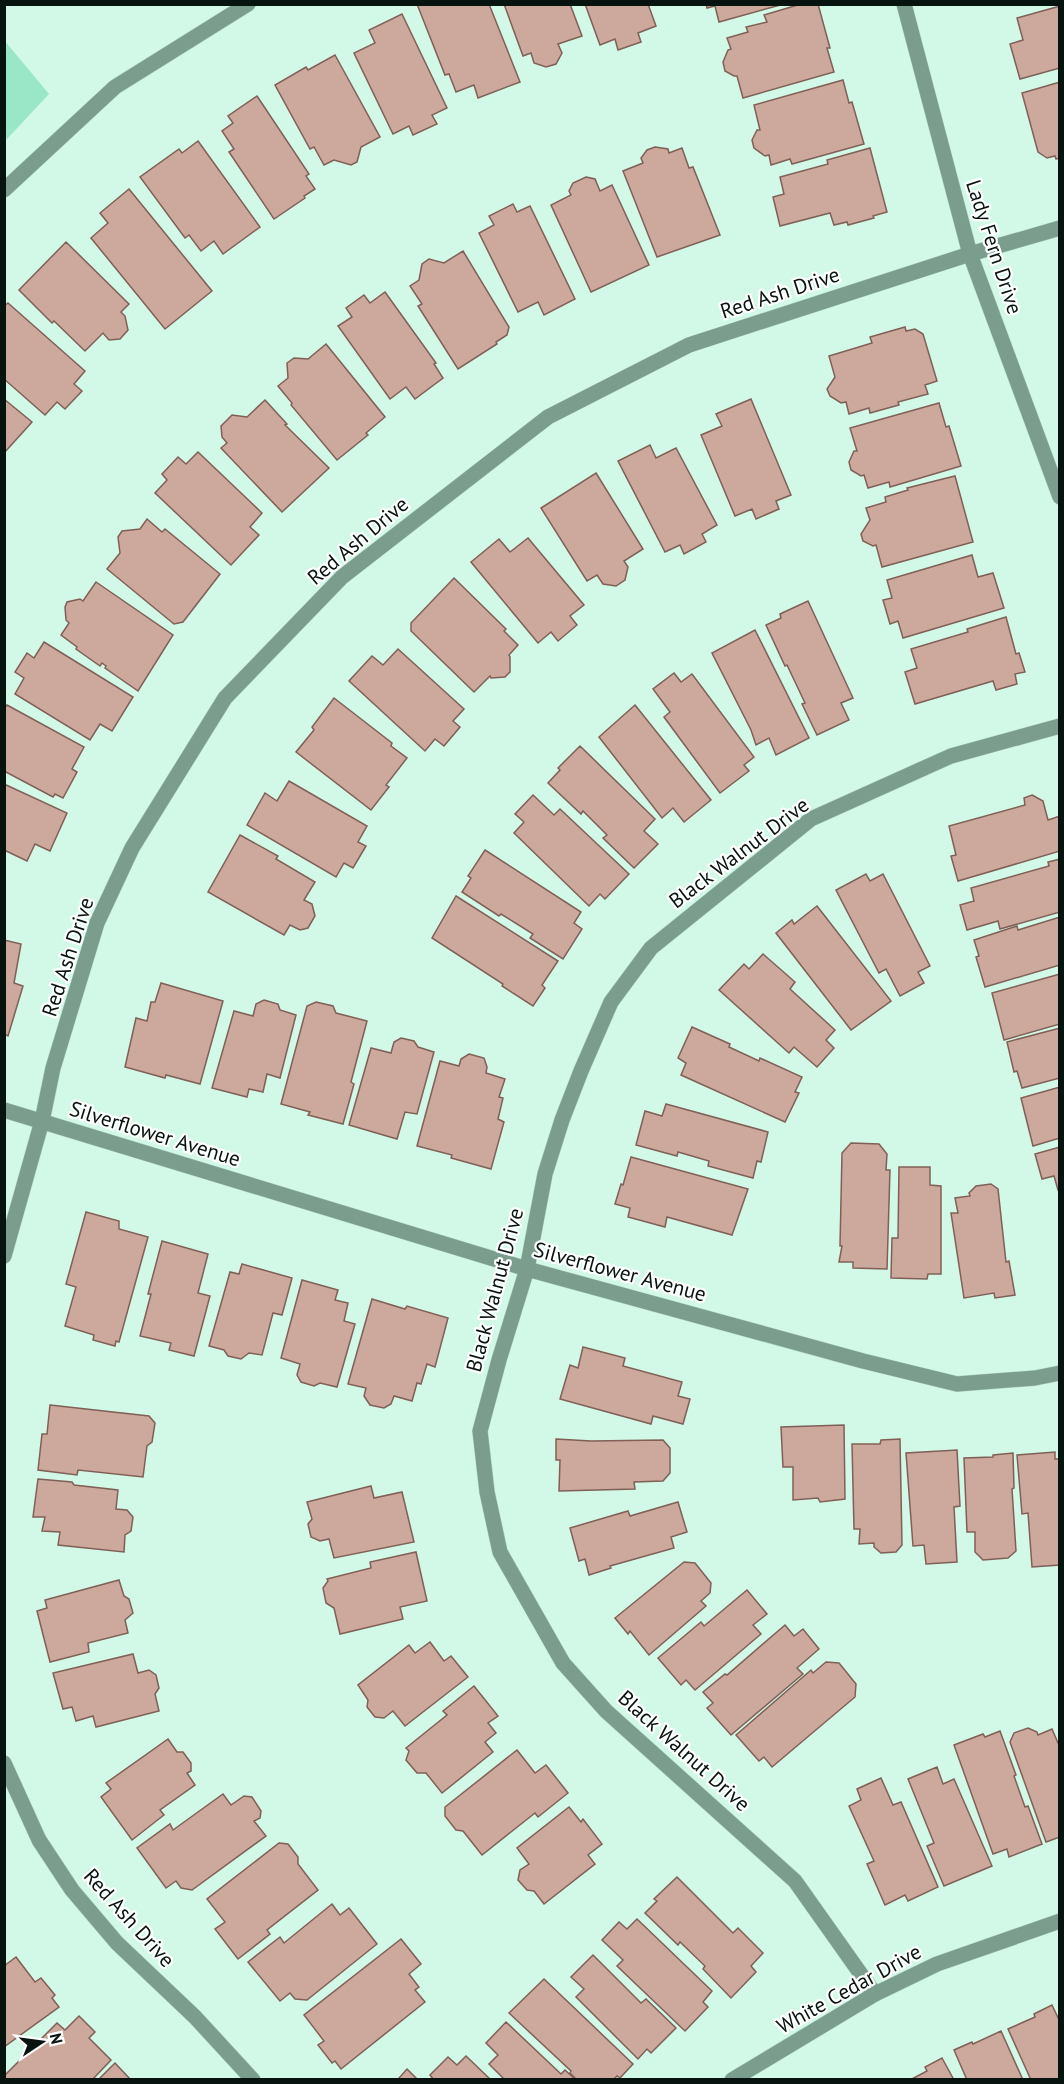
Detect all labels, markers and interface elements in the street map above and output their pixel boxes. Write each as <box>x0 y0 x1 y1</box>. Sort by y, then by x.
street label: Lady Fern Drive <box>960 176 1029 317</box>
street label: Red Ash Drive <box>717 261 843 324</box>
street label: Red Ash Drive <box>302 491 414 591</box>
street label: Black Walnut Drive <box>663 791 814 914</box>
street label: Red Ash Drive <box>36 894 99 1020</box>
street label: Silverflower Avenue <box>66 1095 244 1172</box>
street label: Black Walnut Drive <box>460 1205 529 1375</box>
street label: Silverflower Avenue <box>531 1236 709 1308</box>
street label: Black Walnut Drive <box>613 1684 756 1817</box>
street label: Red Ash Drive <box>78 1863 181 1973</box>
street label: White Cedar Drive <box>772 1938 926 2039</box>
north arrow <box>12 2012 72 2072</box>
text: N <box>46 2031 68 2046</box>

